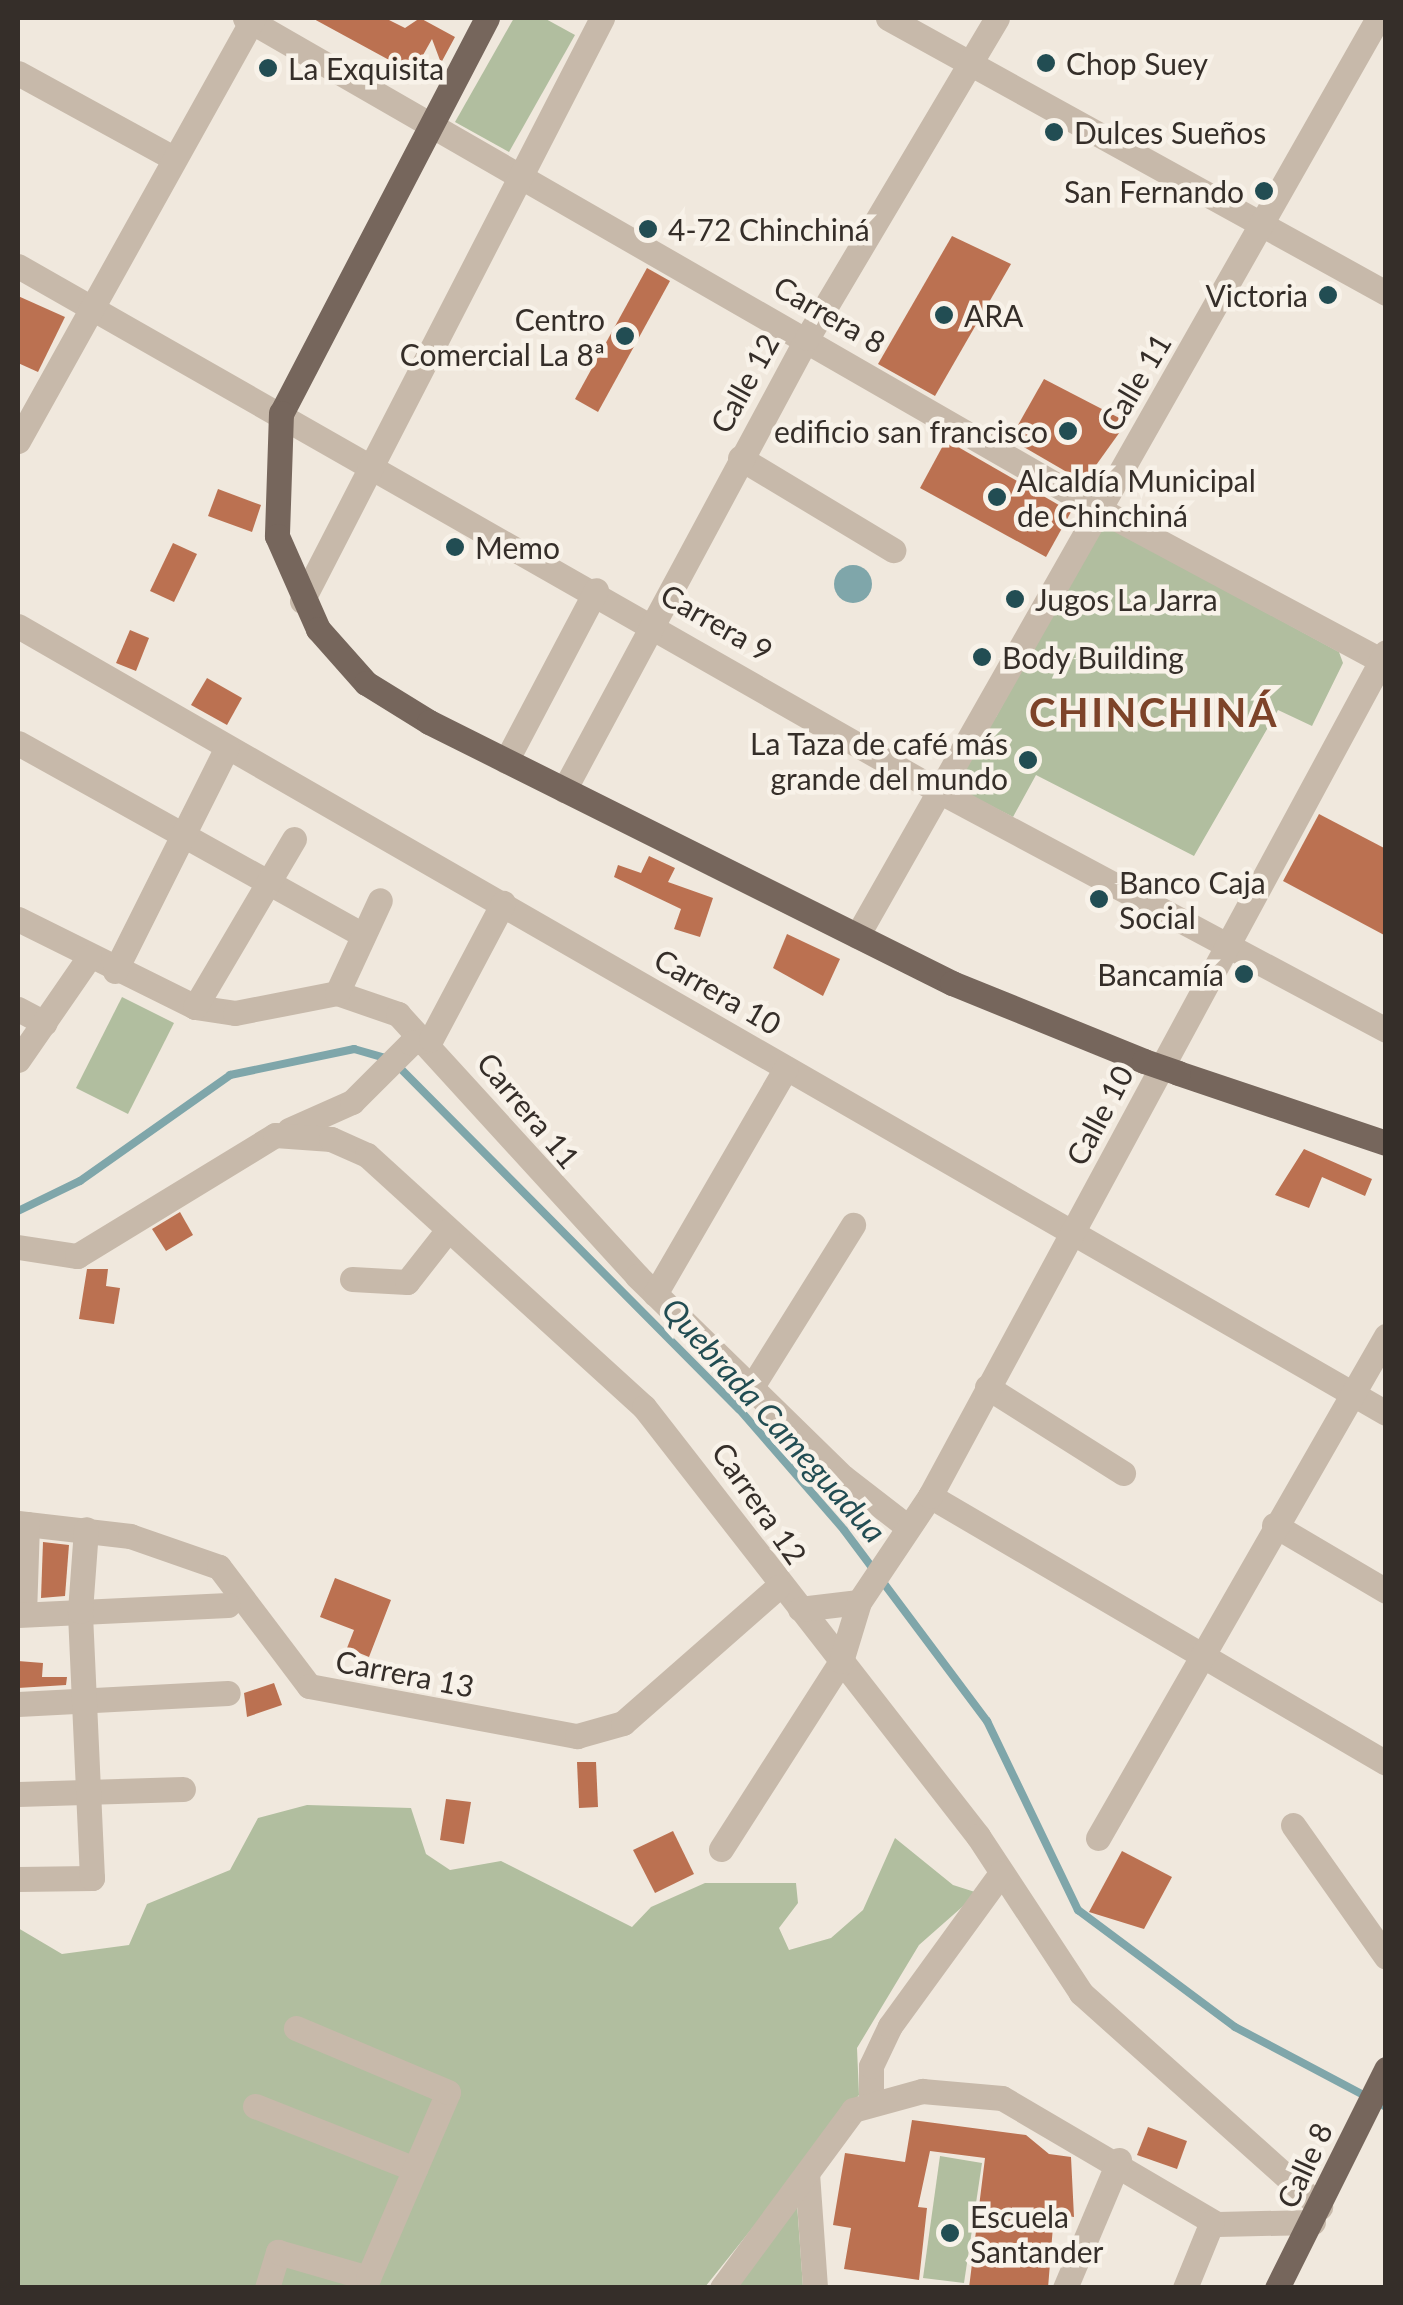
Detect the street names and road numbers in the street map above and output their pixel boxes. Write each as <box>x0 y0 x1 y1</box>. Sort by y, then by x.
street label: Carrera 8 <box>768 268 892 360</box>
street label: Calle 12 <box>702 327 786 439</box>
street label: Calle 11 <box>1092 327 1178 437</box>
street label: Carrera 9 <box>655 576 779 668</box>
street label: Carrera 10 <box>648 940 788 1042</box>
street label: Carrera 11 <box>470 1045 588 1175</box>
street label: Calle 10 <box>1058 1059 1140 1171</box>
street label: Carrera 12 <box>705 1435 815 1571</box>
street label: Carrera 13 <box>333 1642 477 1704</box>
street label: Calle 8 <box>1269 2117 1339 2213</box>

